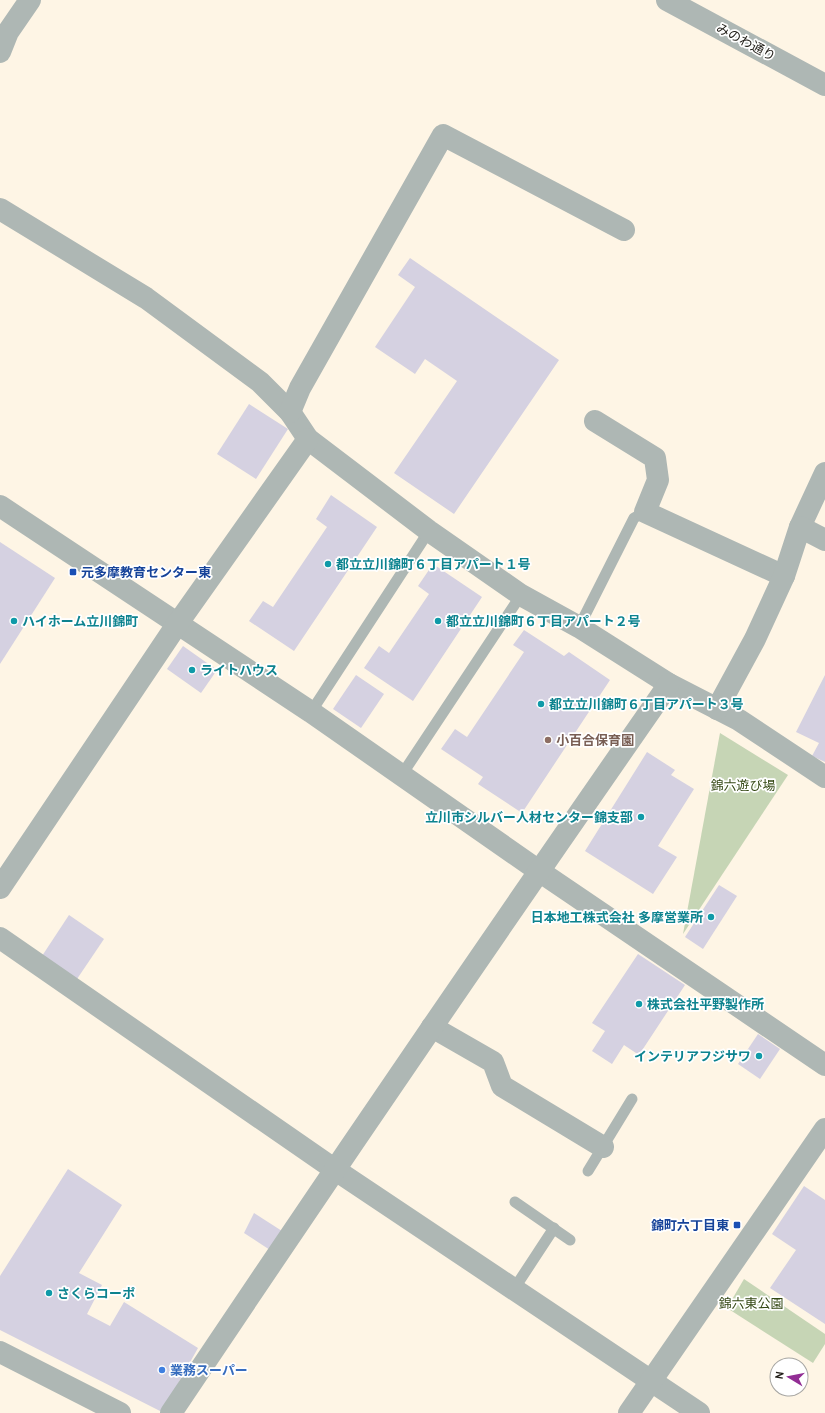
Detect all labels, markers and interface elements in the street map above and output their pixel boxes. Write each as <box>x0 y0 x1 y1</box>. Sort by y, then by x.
street label: みのわ通り <box>713 19 779 65</box>
place label: 都立立川錦町６丁目アパート１号 <box>336 556 531 573</box>
marker: 都立立川錦町６丁目アパート１号 <box>323 559 333 569</box>
place label: 元多摩教育センター東 <box>81 564 211 581</box>
marker: 元多摩教育センター東 <box>68 567 78 577</box>
place label: ハイホーム立川錦町 <box>22 613 138 630</box>
place label: 都立立川錦町６丁目アパート２号 <box>446 613 641 630</box>
marker: ハイホーム立川錦町 <box>9 616 19 626</box>
marker: 都立立川錦町６丁目アパート２号 <box>433 616 443 626</box>
place label: ライトハウス <box>200 662 278 679</box>
marker: ライトハウス <box>187 665 197 675</box>
place label: 都立立川錦町６丁目アパート３号 <box>549 696 744 713</box>
marker: 都立立川錦町６丁目アパート３号 <box>536 699 546 709</box>
place label: 小百合保育園 <box>556 732 634 749</box>
marker: 小百合保育園 <box>543 735 553 745</box>
park label: 錦六遊び場 <box>710 777 776 794</box>
place label: 立川市シルバー人材センター錦支部 <box>425 809 633 826</box>
marker: 立川市シルバー人材センター錦支部 <box>636 812 646 822</box>
place label: 日本地工株式会社 多摩営業所 <box>531 909 703 926</box>
marker: 日本地工株式会社 多摩営業所 <box>706 912 716 922</box>
place label: 株式会社平野製作所 <box>647 996 764 1013</box>
marker: 株式会社平野製作所 <box>634 999 644 1009</box>
place label: インテリアフジサワ <box>634 1048 751 1065</box>
marker: インテリアフジサワ <box>754 1051 764 1061</box>
place label: 錦町六丁目東 <box>651 1217 729 1234</box>
marker: 錦町六丁目東 <box>732 1220 742 1230</box>
place label: さくらコーポ <box>57 1285 135 1302</box>
marker: さくらコーポ <box>44 1288 54 1298</box>
park label: 錦六東公園 <box>718 1295 784 1312</box>
north arrow <box>769 1357 809 1397</box>
place label: 業務スーパー <box>170 1362 248 1379</box>
marker: 業務スーパー <box>157 1365 167 1375</box>
text: N <box>772 1370 787 1380</box>

